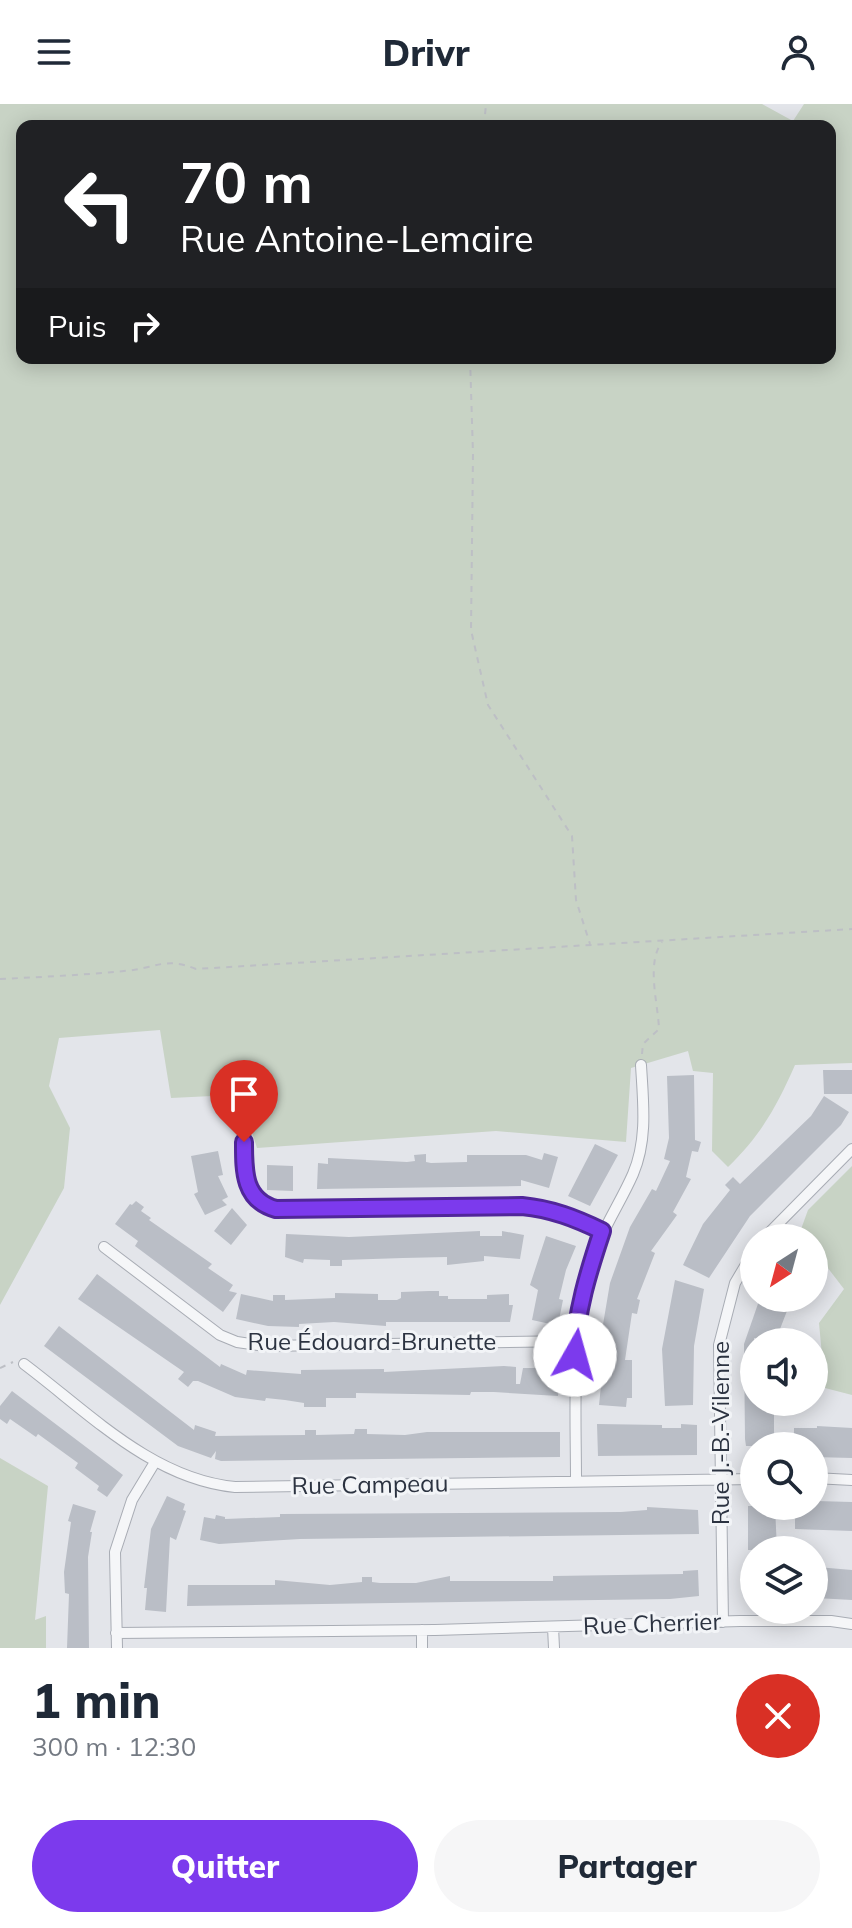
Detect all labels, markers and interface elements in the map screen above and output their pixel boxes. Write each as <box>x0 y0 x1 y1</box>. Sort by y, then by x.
icon: menu <box>32 30 76 74</box>
text: Drivr <box>382 30 470 75</box>
icon: person <box>776 30 820 74</box>
text: 70 m <box>180 147 313 217</box>
icon: left <box>48 152 152 256</box>
text: Rue Antoine-Lemaire <box>180 216 533 261</box>
icon: right <box>123 304 167 348</box>
text: Puis <box>48 307 107 345</box>
pin <box>210 1060 278 1142</box>
icon: arrive <box>222 1072 266 1116</box>
north arrow <box>740 1224 828 1312</box>
map controls <box>740 1224 828 1624</box>
position arrow <box>533 1313 617 1397</box>
street label: Rue Édouard-Brunette <box>248 1326 496 1356</box>
button: sound <box>740 1328 828 1416</box>
street label: Rue J.-B.-Vilenne <box>705 1341 735 1525</box>
button: search <box>740 1432 828 1520</box>
street label: Rue Campeau <box>291 1468 449 1500</box>
button: layers <box>740 1536 828 1624</box>
street label: Rue Cherrier <box>582 1606 722 1640</box>
text: 1 min <box>32 1670 161 1730</box>
button: close <box>736 1674 820 1758</box>
text: 300 m · 12:30 <box>32 1730 196 1763</box>
button: Quitter <box>32 1820 418 1912</box>
button: Partager <box>434 1820 820 1912</box>

